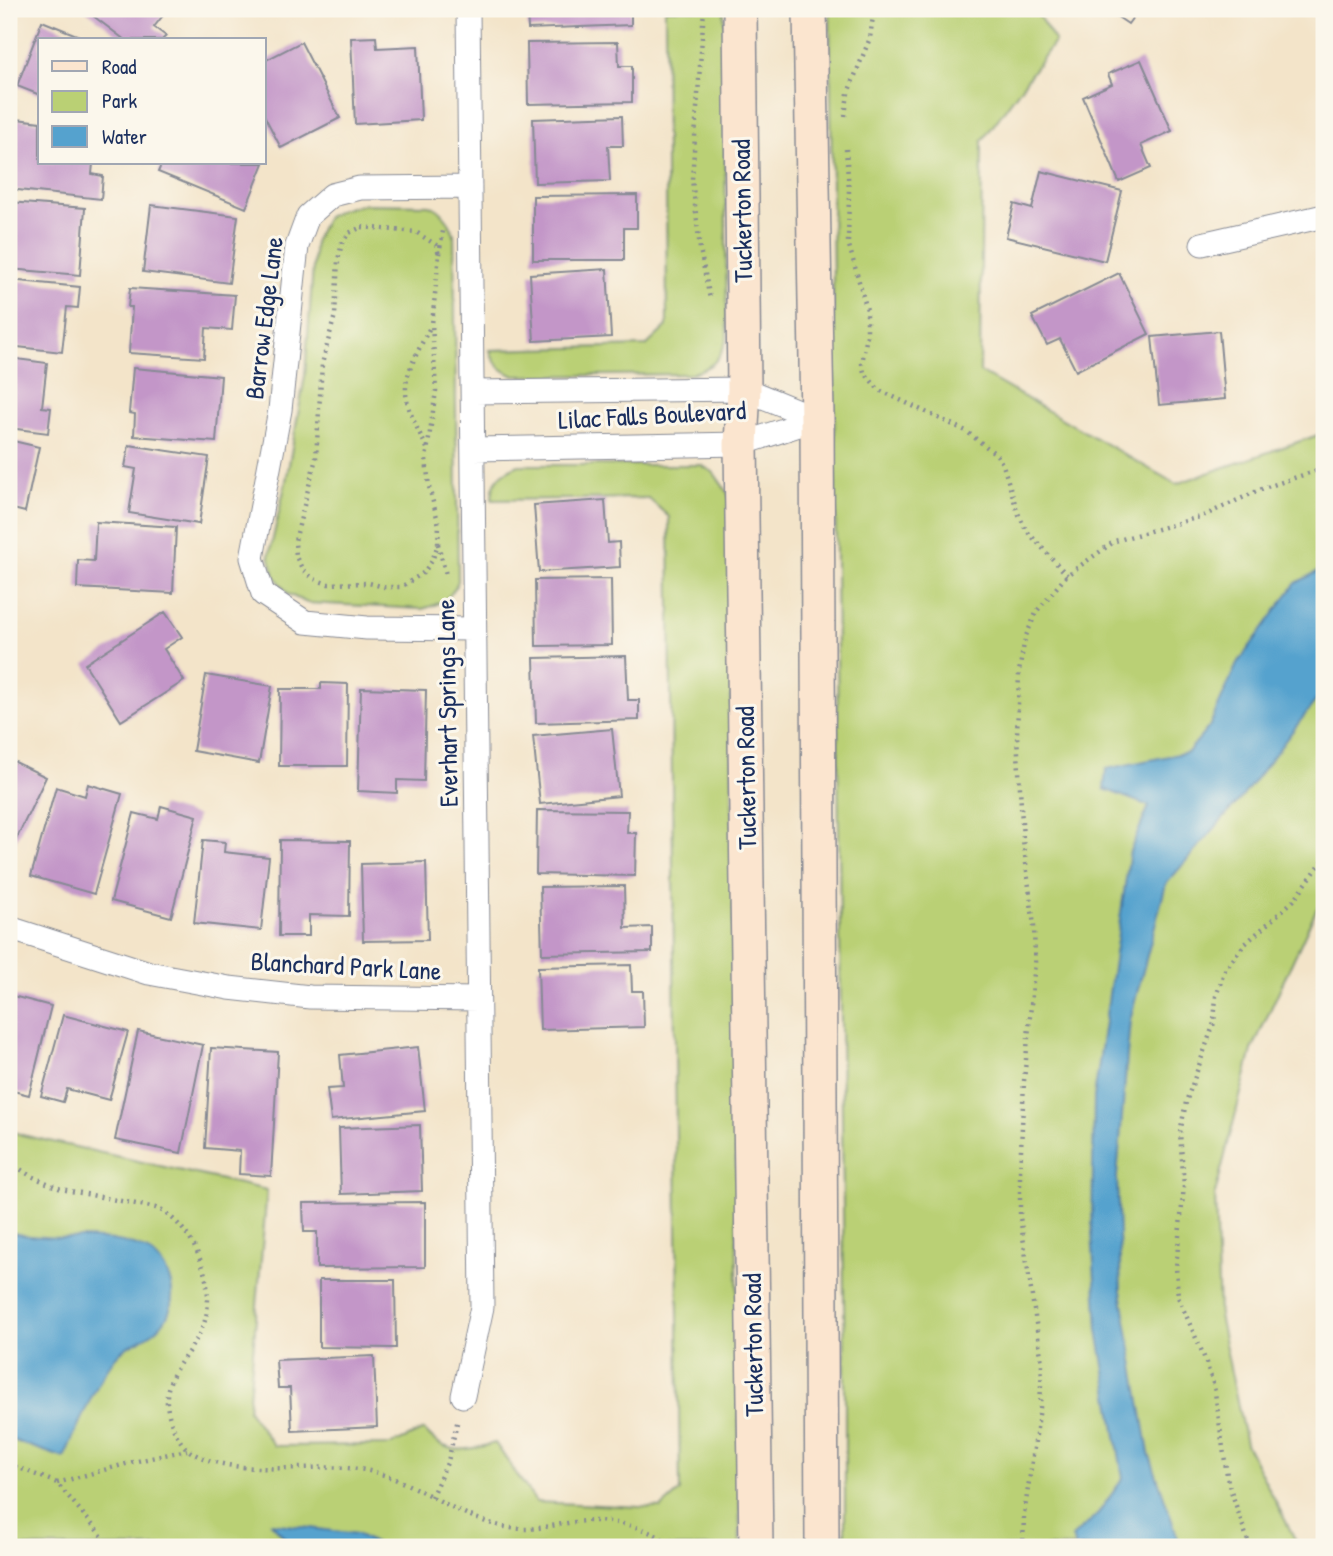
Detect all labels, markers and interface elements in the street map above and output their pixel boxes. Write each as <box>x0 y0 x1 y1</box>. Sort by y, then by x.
legend <box>38 38 266 164</box>
text: Road <box>102 52 136 81</box>
text: Park <box>102 86 137 115</box>
text: Water <box>102 122 147 151</box>
street label: Tuckerton Road <box>723 139 760 283</box>
street label: Barrow Edge Lane <box>236 235 291 401</box>
street label: Lilac Falls Boulevard <box>557 392 747 437</box>
street label: Everhart Springs Lane <box>427 598 466 808</box>
street label: Tuckerton Road <box>727 706 764 850</box>
street label: Blanchard Park Lane <box>250 943 442 988</box>
street label: Tuckerton Road <box>734 1273 771 1417</box>

